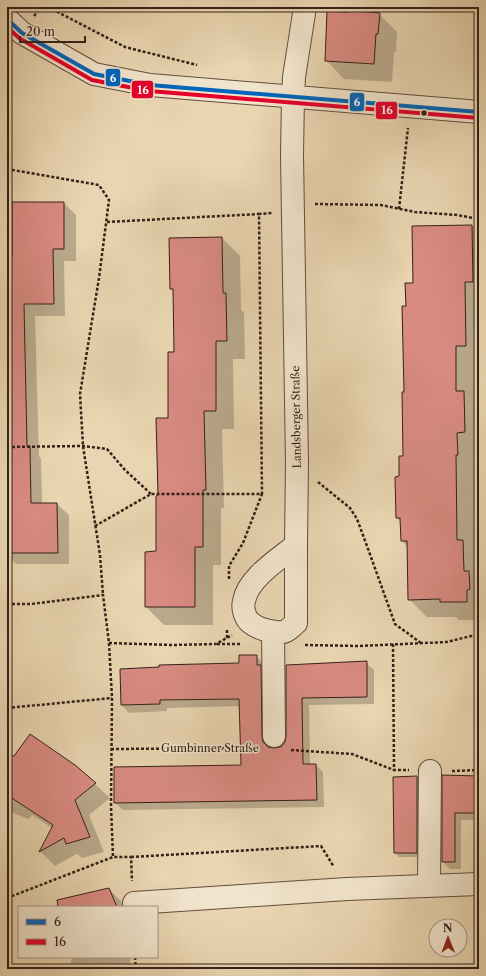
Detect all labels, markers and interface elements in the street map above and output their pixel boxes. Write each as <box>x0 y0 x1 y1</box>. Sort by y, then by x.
scale bar <box>20 18 85 44</box>
text: 20 m <box>26 24 55 39</box>
line badge: 6 <box>105 68 121 87</box>
text: 6 <box>110 71 117 85</box>
line badge: 16 <box>131 80 154 99</box>
text: 16 <box>137 83 149 97</box>
line badge: 6 <box>349 92 365 112</box>
text: 6 <box>354 95 361 109</box>
line badge: 16 <box>375 101 398 120</box>
text: 16 <box>381 103 393 117</box>
unlabelled marker <box>419 108 429 118</box>
street label: Landsberger Straße <box>288 366 304 468</box>
street label: Gumbinner Straße <box>161 741 259 755</box>
legend <box>18 906 158 958</box>
text: 6 <box>54 914 61 929</box>
north arrow <box>428 918 468 958</box>
text: N <box>443 921 453 935</box>
text: 16 <box>54 934 66 949</box>

